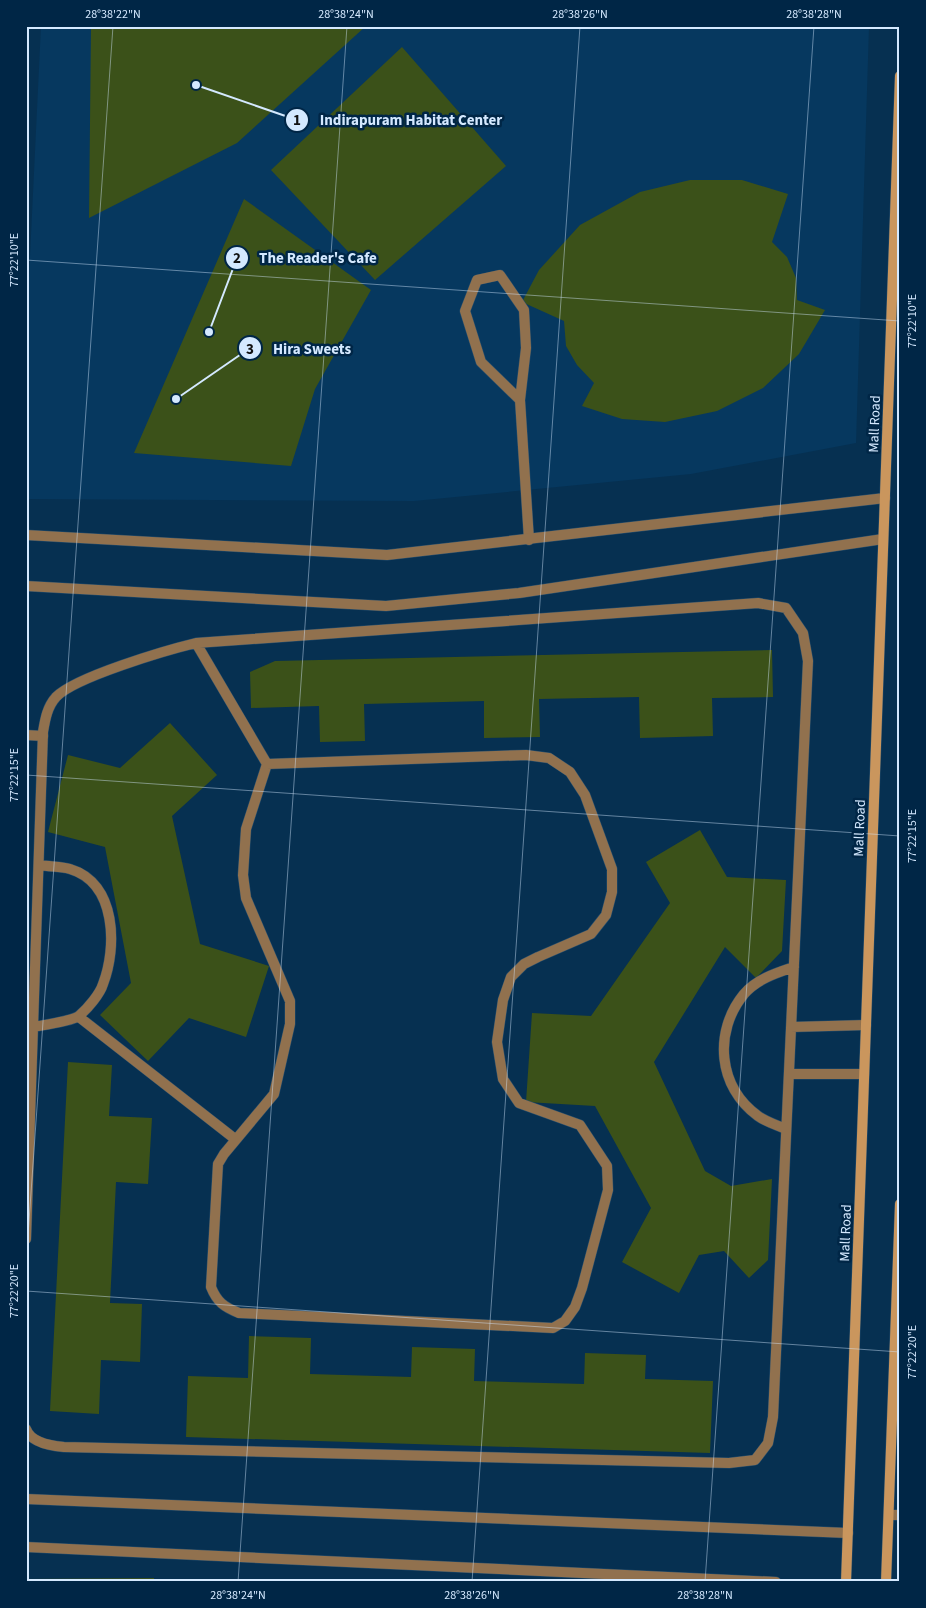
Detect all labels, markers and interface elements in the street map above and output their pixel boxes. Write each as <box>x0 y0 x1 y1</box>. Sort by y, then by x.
text: 28°38'22"N <box>85 6 141 23</box>
text: 28°38'24"N <box>318 6 374 23</box>
text: 28°38'26"N <box>552 6 608 23</box>
text: 28°38'28"N <box>786 6 842 23</box>
callout: Indirapuram Habitat Center <box>285 105 512 135</box>
text: 1 <box>293 110 301 131</box>
text: Indirapuram Habitat Center <box>320 110 502 131</box>
text: 77°22'10"E <box>6 233 23 287</box>
callout: The Reader's Cafe <box>225 243 387 273</box>
text: 2 <box>233 248 241 269</box>
text: The Reader's Cafe <box>259 248 377 269</box>
text: 77°22'10"E <box>904 294 921 348</box>
callout: Hira Sweets <box>238 333 361 363</box>
text: 3 <box>246 339 254 360</box>
text: Hira Sweets <box>273 339 351 360</box>
street label: Mall Road <box>864 395 886 453</box>
text: 77°22'15"E <box>6 748 23 802</box>
street label: Mall Road <box>849 799 871 857</box>
text: 77°22'15"E <box>904 809 921 863</box>
street label: Mall Road <box>835 1204 857 1262</box>
text: 77°22'20"E <box>6 1264 23 1318</box>
text: 77°22'20"E <box>904 1325 921 1379</box>
text: 28°38'24"N <box>210 1587 266 1604</box>
text: 28°38'26"N <box>444 1587 500 1604</box>
text: 28°38'28"N <box>677 1587 733 1604</box>

